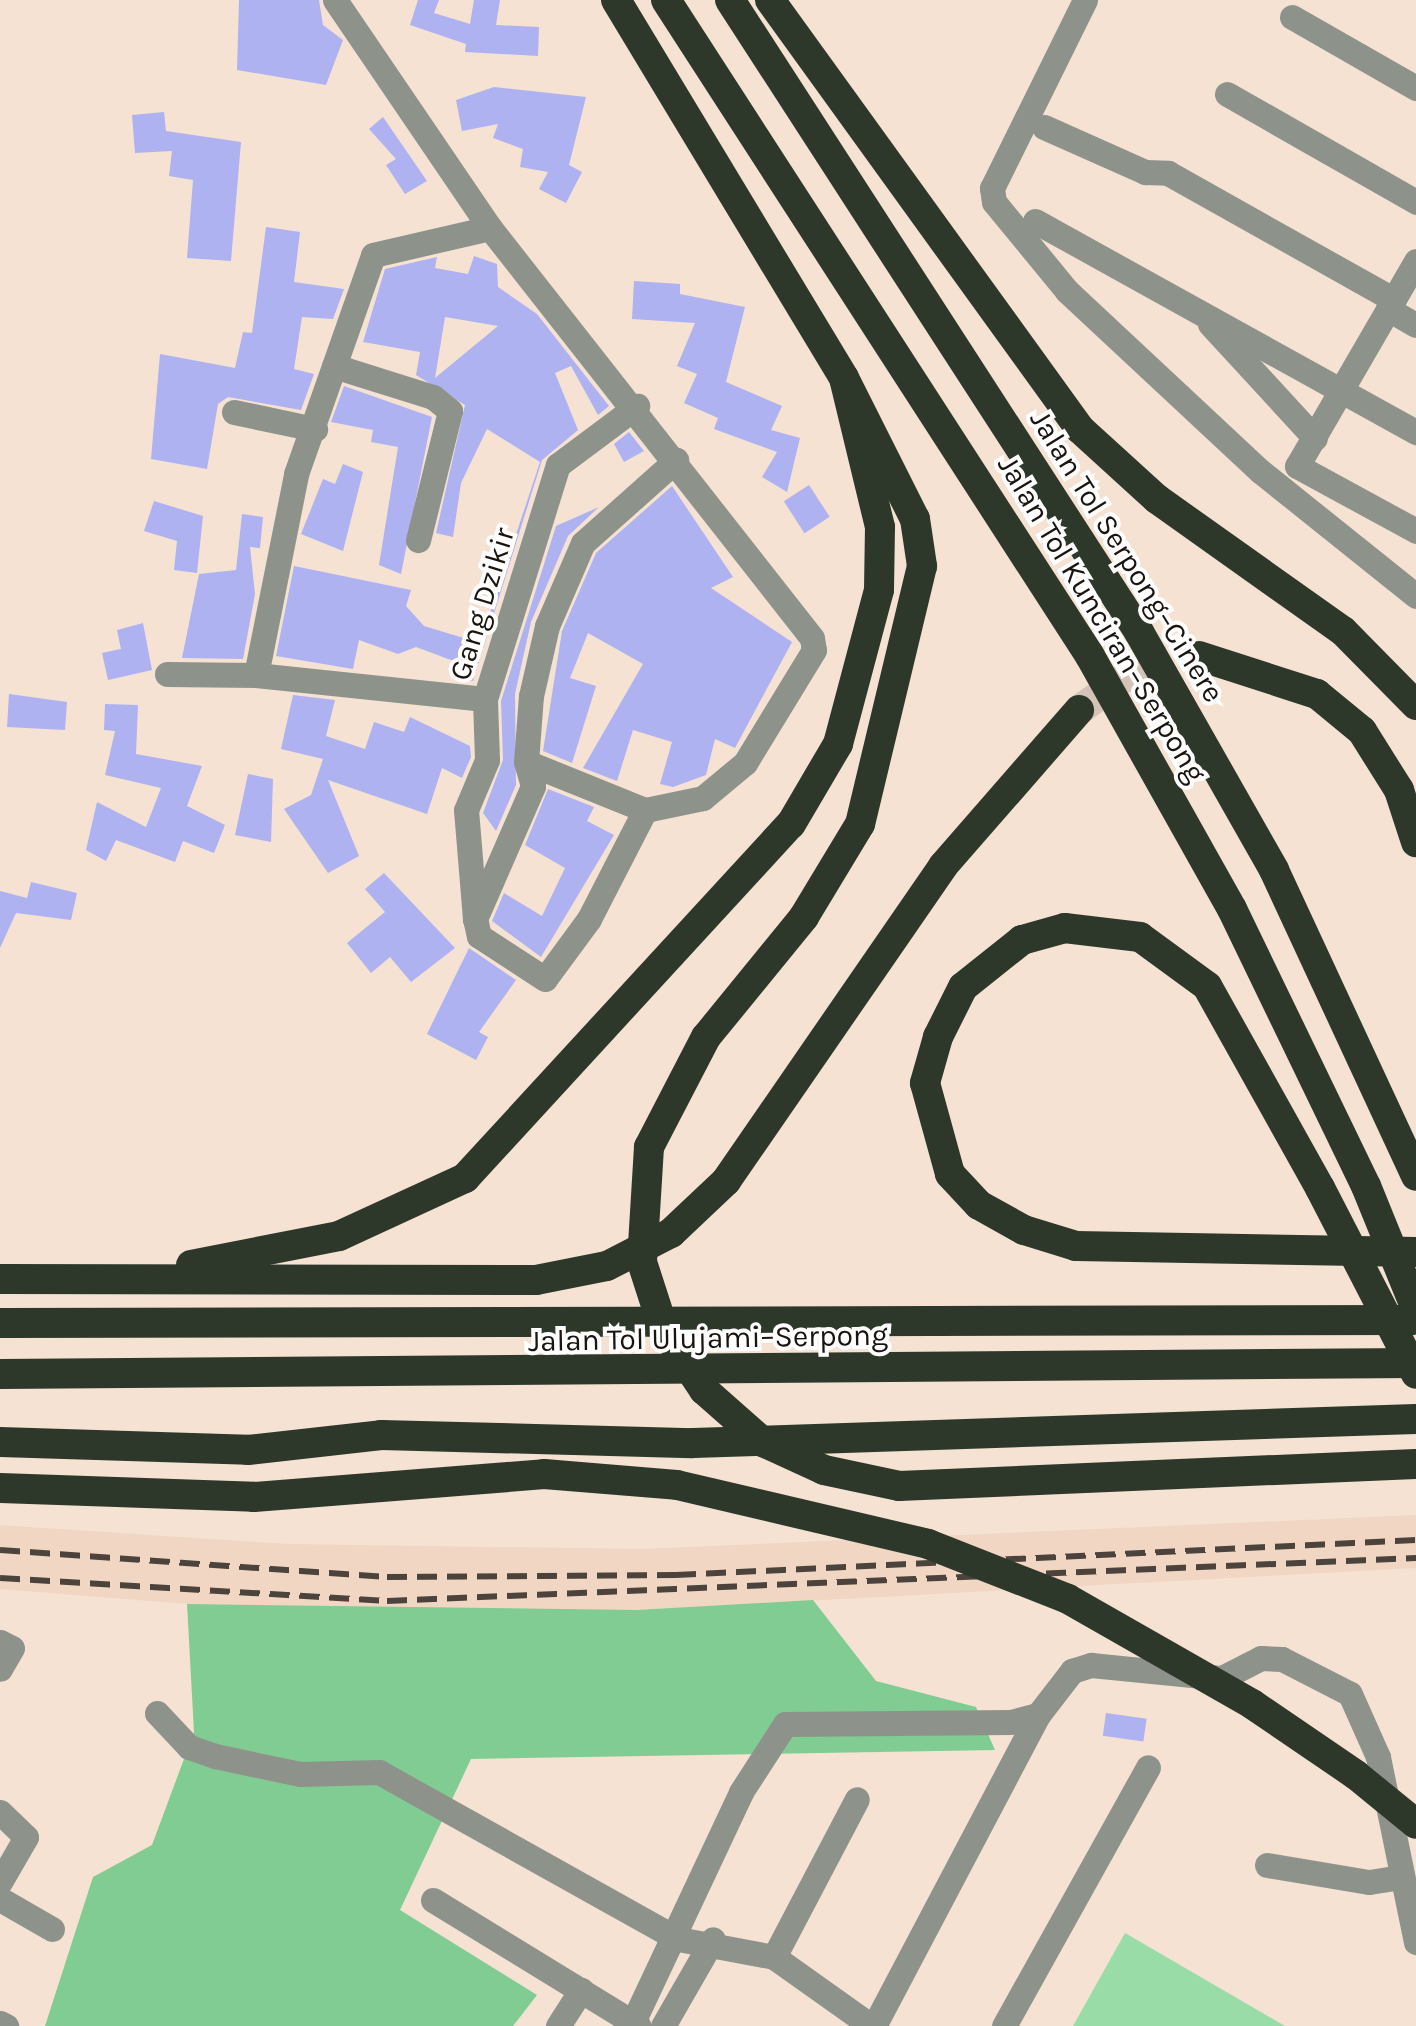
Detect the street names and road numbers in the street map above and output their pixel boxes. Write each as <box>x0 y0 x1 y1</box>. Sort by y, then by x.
street label: Jalan Tol Serpong–Cinere <box>1022 403 1232 709</box>
street label: Jalan Tol Kunciran–Serpong <box>990 449 1214 789</box>
street label: Gang Dzikir <box>442 523 522 685</box>
street label: Jalan Tol Ulujami–Serpong <box>528 1317 888 1359</box>

